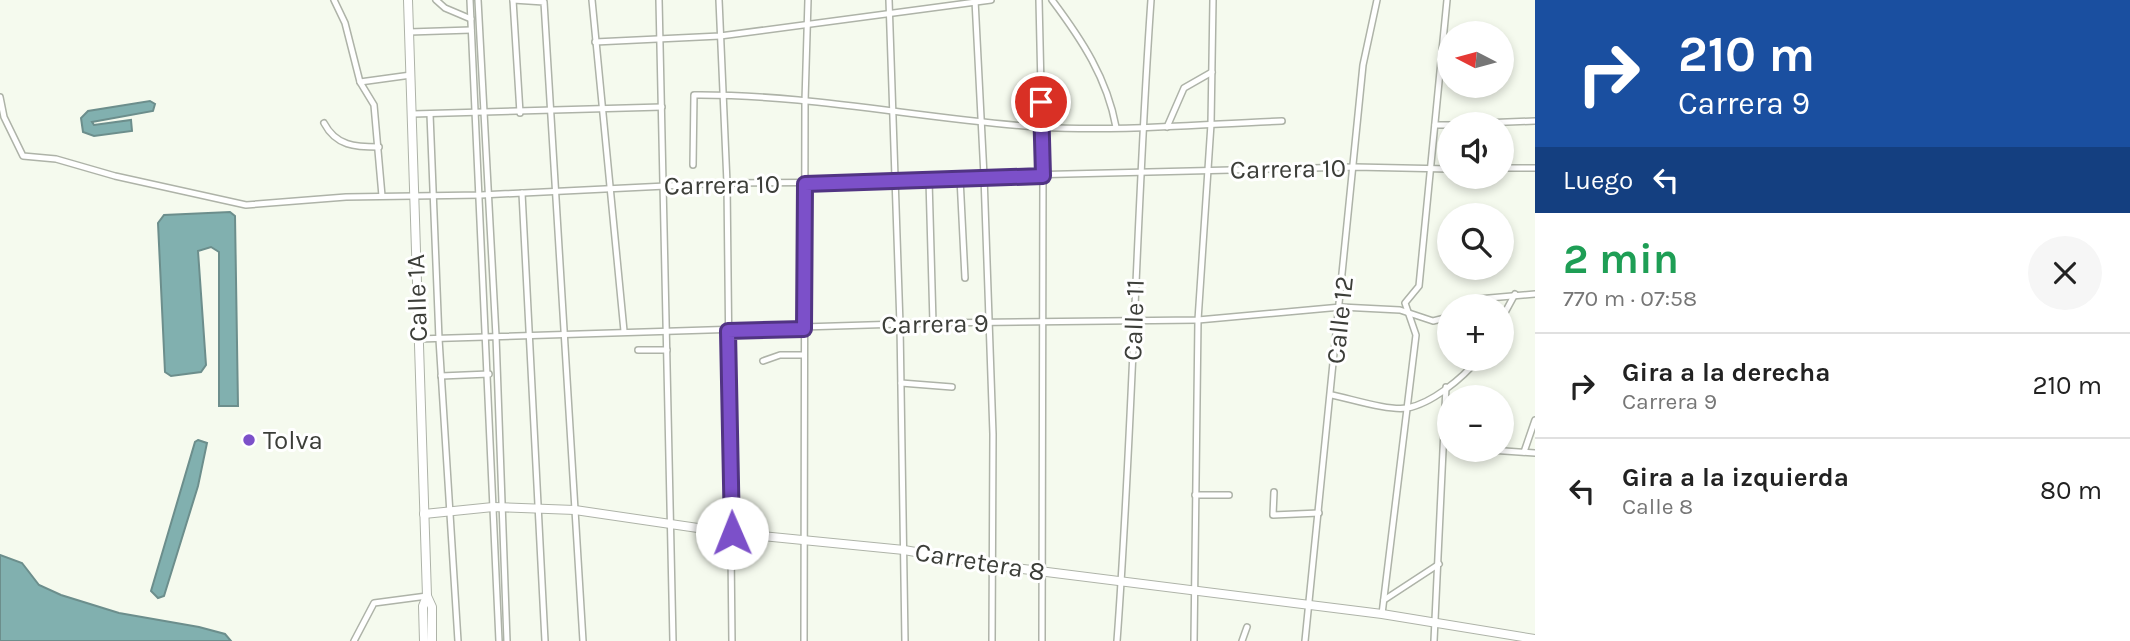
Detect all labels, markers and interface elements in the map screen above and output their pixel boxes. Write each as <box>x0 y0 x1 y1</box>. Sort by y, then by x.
north arrow <box>1437 21 1514 98</box>
map controls <box>1437 21 1514 462</box>
text: 210 m <box>1678 26 1815 83</box>
icon: right <box>1563 28 1654 119</box>
pin <box>1011 72 1071 132</box>
icon: arrive <box>1022 83 1060 121</box>
text: Carrera 9 <box>1678 85 1810 122</box>
button: sound <box>1437 112 1514 189</box>
street label: Carrera 10 <box>1230 152 1346 186</box>
icon: left <box>1647 161 1685 199</box>
text: Luego <box>1563 165 1633 196</box>
street label: Carrera 10 <box>664 168 780 202</box>
button: search <box>1437 203 1514 280</box>
text: 2 min <box>1563 234 1679 284</box>
button: close <box>2028 236 2102 310</box>
street label: Calle 1A <box>400 253 434 342</box>
street label: Calle 12 <box>1320 275 1360 365</box>
street label: Calle 11 <box>1117 279 1151 361</box>
text: 770 m · 07:58 <box>1563 285 1697 312</box>
button: + <box>1437 294 1514 371</box>
street label: Carrera 9 <box>881 308 989 340</box>
text: Gira a la derecha <box>1622 357 1831 388</box>
icon: right <box>1563 367 1601 405</box>
text: 210 m <box>2032 370 2102 401</box>
button: − <box>1437 385 1514 462</box>
text: Carrera 9 <box>1622 388 1717 415</box>
place label: Tolva <box>263 425 323 456</box>
marker: Tolva <box>241 432 257 448</box>
text: Gira a la izquierda <box>1622 462 1849 493</box>
icon: left <box>1563 472 1601 510</box>
text: 80 m <box>2040 475 2102 506</box>
text: Calle 8 <box>1622 493 1693 520</box>
position arrow <box>695 496 769 570</box>
street label: Carretera 8 <box>913 536 1047 588</box>

